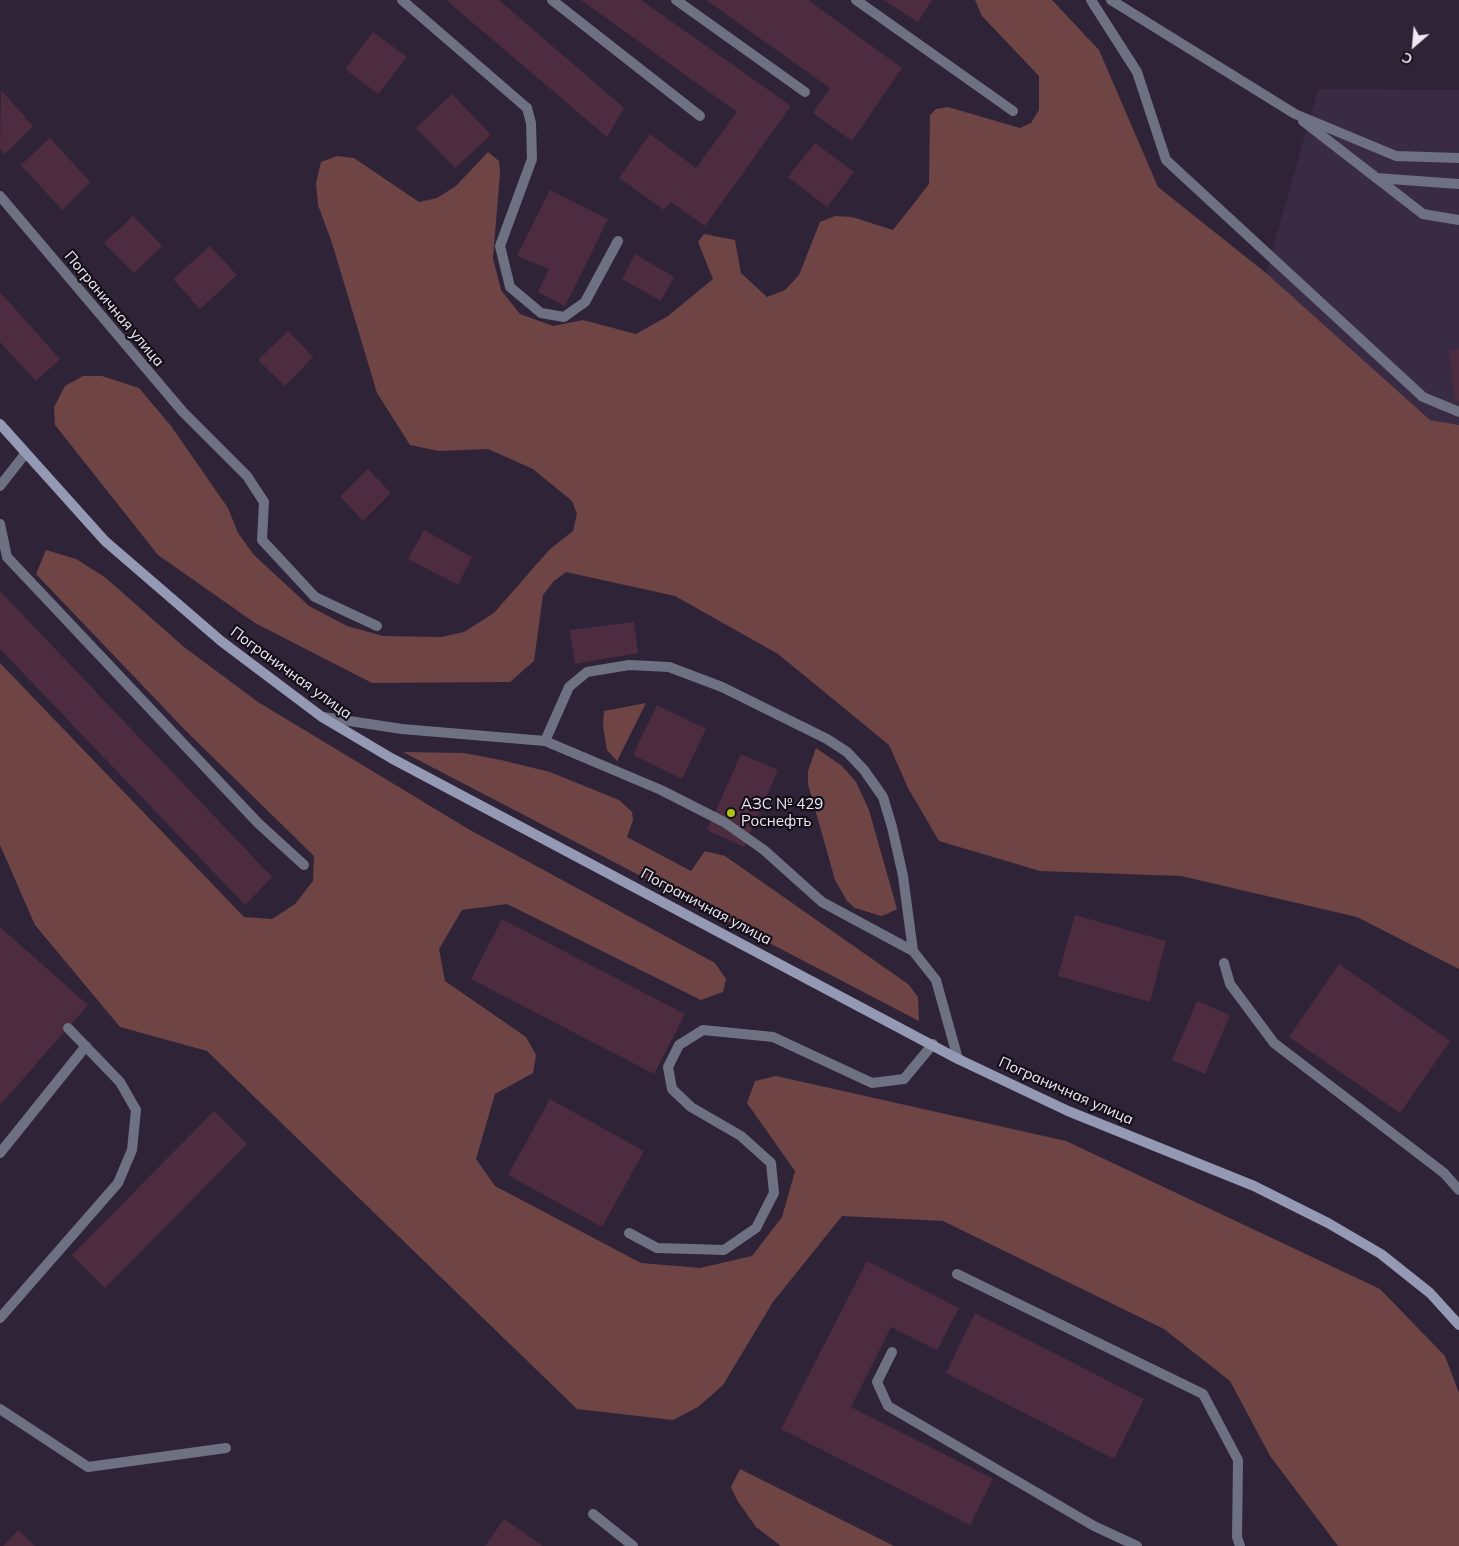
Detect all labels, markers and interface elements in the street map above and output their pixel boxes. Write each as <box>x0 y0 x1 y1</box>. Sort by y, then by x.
north arrow <box>1389 20 1439 70</box>
text: С <box>1399 48 1416 69</box>
street label: Пограничная улица <box>60 247 168 371</box>
street label: Пограничная улица <box>227 623 355 723</box>
place label: АЗС № 429 Роснефть <box>741 795 823 830</box>
marker: АЗС № 429 Роснефть <box>725 807 737 819</box>
street label: Пограничная улица <box>638 865 774 949</box>
street label: Пограничная улица <box>996 1053 1136 1129</box>

